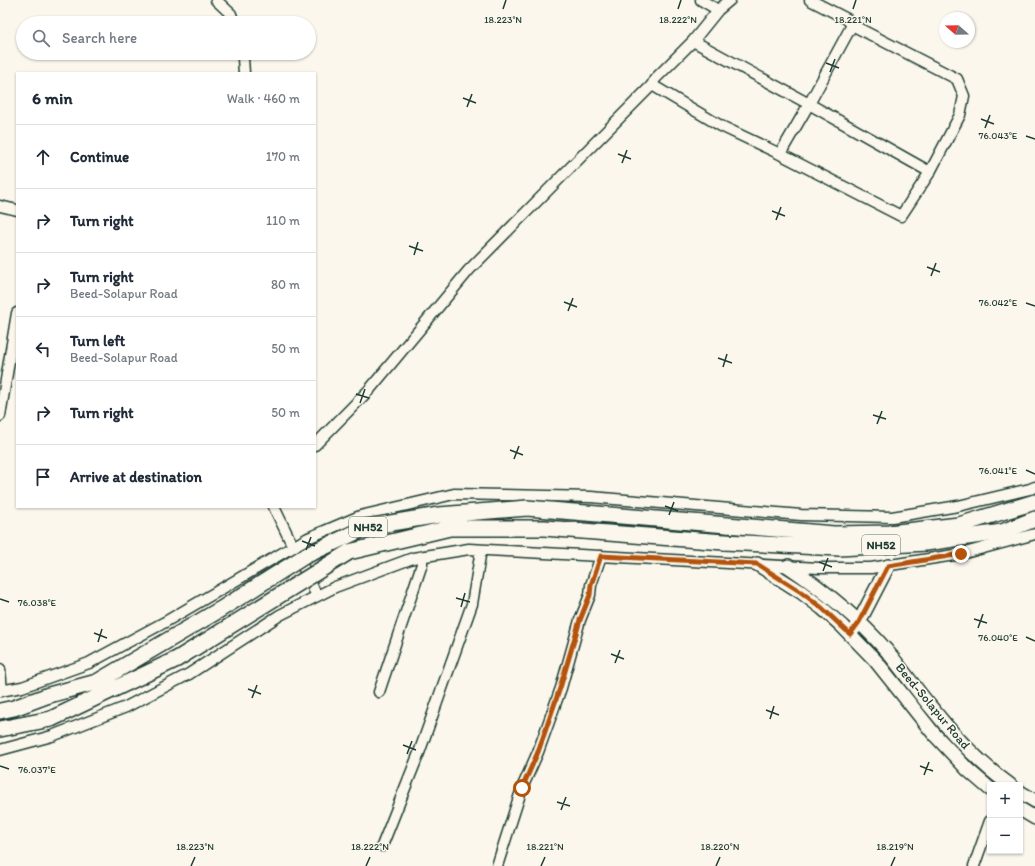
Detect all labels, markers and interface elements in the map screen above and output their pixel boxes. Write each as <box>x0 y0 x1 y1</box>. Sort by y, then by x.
north arrow <box>939 12 975 48</box>
text: 18.223°N <box>484 13 522 26</box>
text: 18.222°N <box>659 13 697 26</box>
text: 18.221°N <box>834 13 872 26</box>
search box <box>16 16 316 60</box>
icon: search <box>30 27 52 49</box>
text: Search here <box>62 29 137 47</box>
text: 6 min <box>32 88 73 108</box>
text: Walk · 460 m <box>227 91 300 106</box>
text: 76.043°E <box>979 129 1018 142</box>
icon: ahead <box>32 146 54 168</box>
text: Continue <box>70 148 129 166</box>
text: 170 m <box>266 149 300 164</box>
icon: right <box>32 210 54 232</box>
text: Turn right <box>70 212 134 230</box>
text: 110 m <box>266 213 300 228</box>
text: Turn right <box>70 268 134 286</box>
icon: right <box>32 274 54 296</box>
text: 80 m <box>271 277 300 292</box>
text: Beed-Solapur Road <box>70 286 178 301</box>
text: 76.042°E <box>979 296 1018 309</box>
text: Turn left <box>70 332 125 350</box>
icon: left <box>32 338 54 360</box>
text: 50 m <box>271 341 300 356</box>
text: Beed-Solapur Road <box>70 350 178 365</box>
icon: right <box>32 402 54 424</box>
text: Turn right <box>70 404 134 422</box>
text: 50 m <box>271 405 300 420</box>
text: 76.041°E <box>979 464 1017 477</box>
icon: arrive <box>32 466 54 488</box>
text: Arrive at destination <box>70 468 202 486</box>
road number: NH52 <box>349 517 387 537</box>
road number: NH52 <box>862 535 900 555</box>
route end <box>952 545 970 563</box>
text: 76.038°E <box>18 596 57 609</box>
text: 76.040°E <box>978 631 1018 644</box>
street label: Beed-Solapur Road <box>893 660 973 752</box>
text: 76.037°E <box>18 763 56 776</box>
route start <box>513 779 531 797</box>
map controls <box>987 782 1023 854</box>
button: + <box>987 782 1023 818</box>
button: − <box>987 818 1023 854</box>
text: 18.223°N <box>176 840 214 853</box>
text: 18.222°N <box>351 840 389 853</box>
text: 18.221°N <box>526 840 564 853</box>
text: 18.220°N <box>701 840 740 853</box>
text: 18.219°N <box>876 840 914 853</box>

